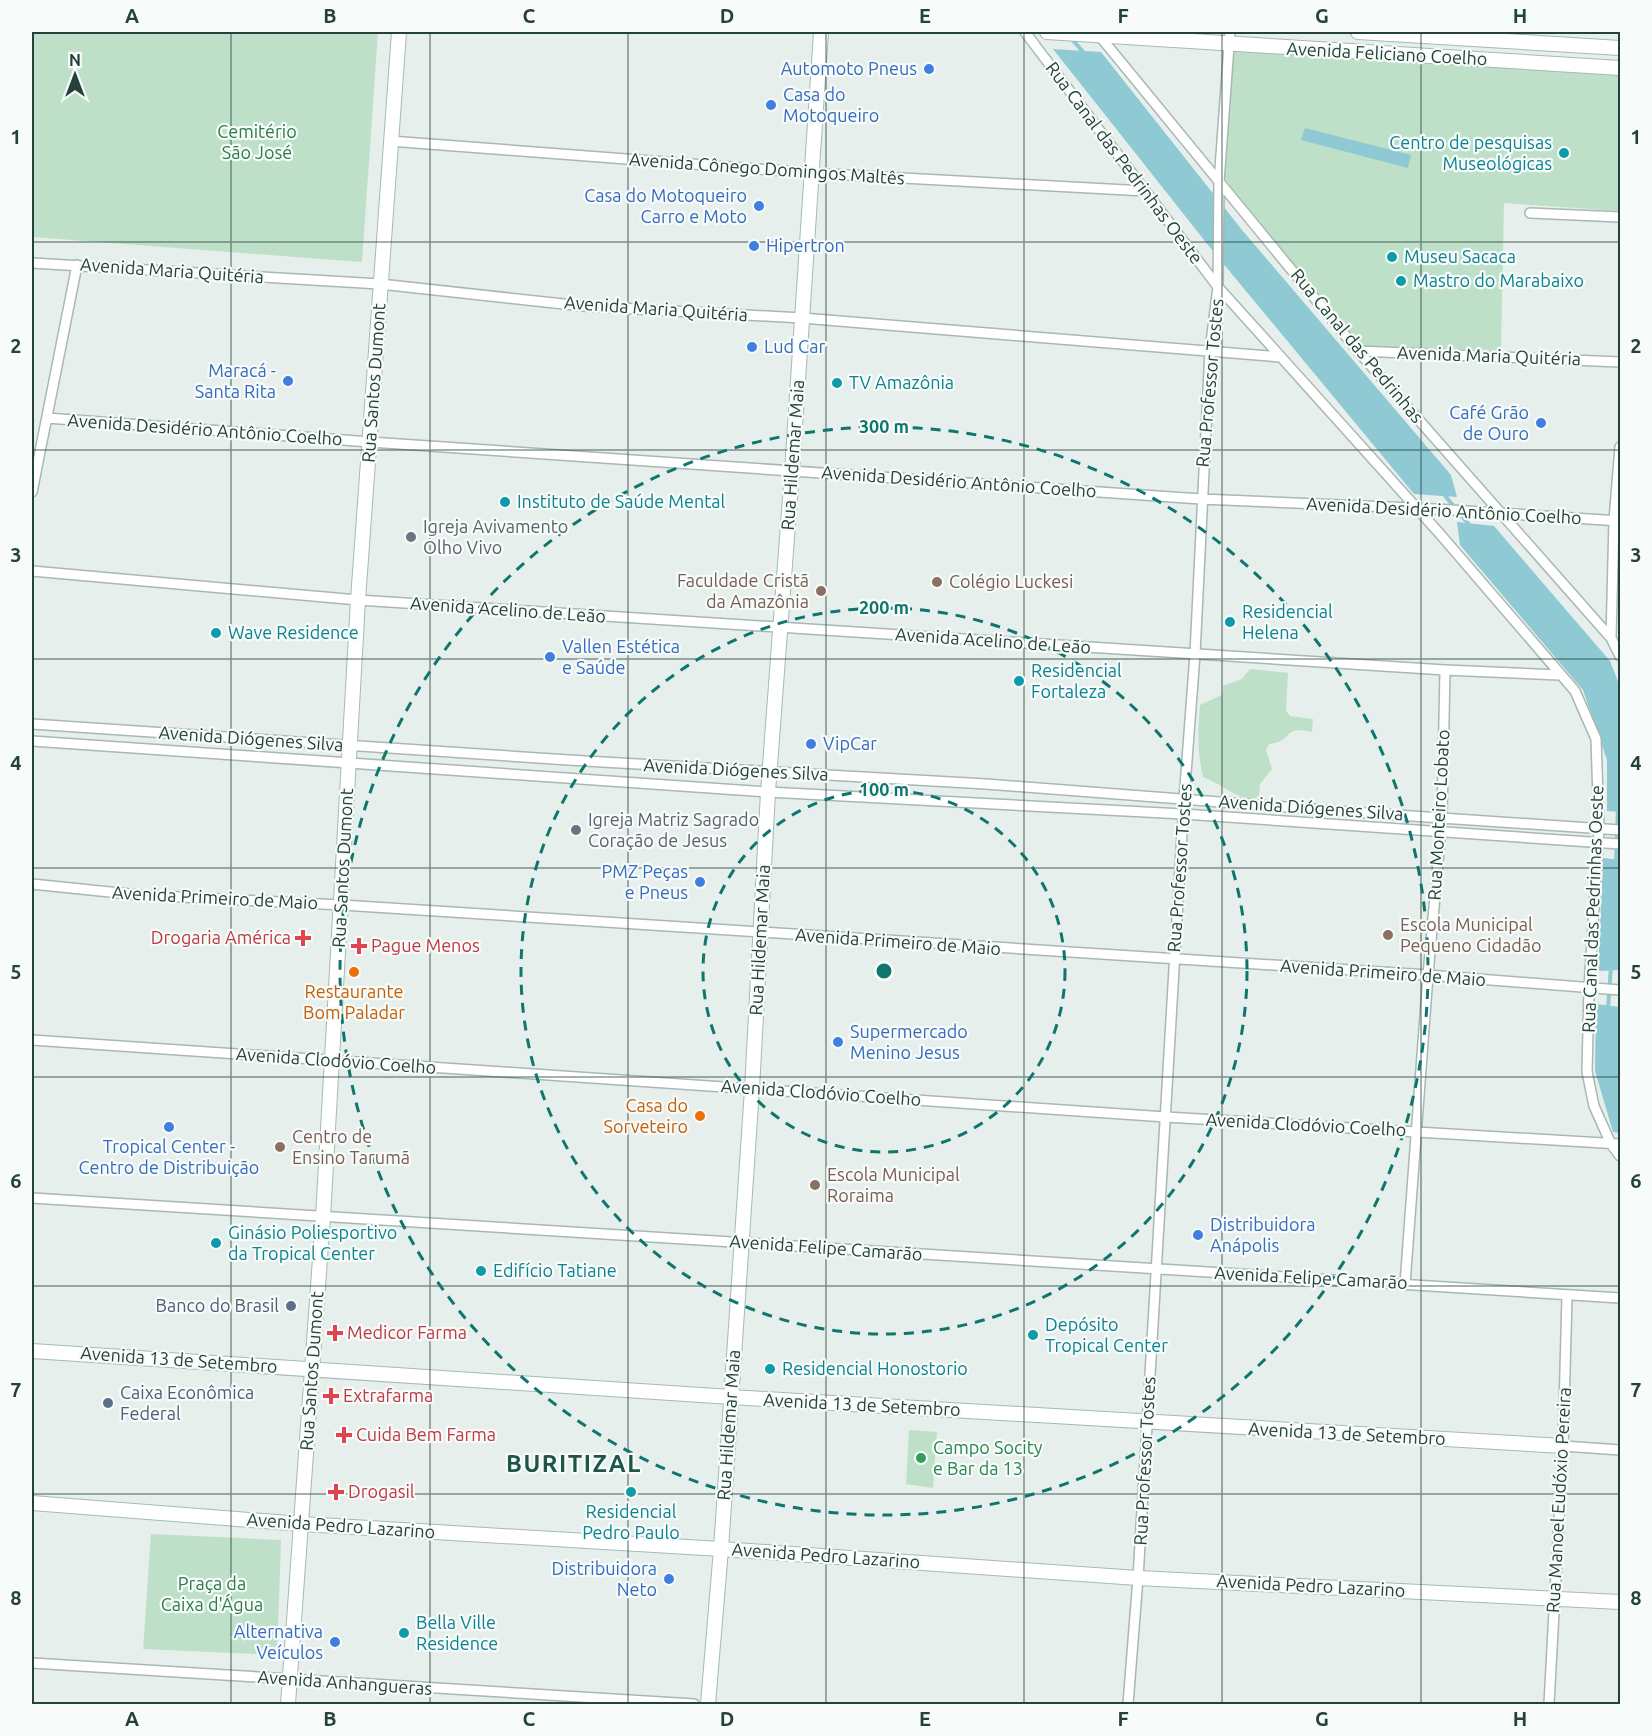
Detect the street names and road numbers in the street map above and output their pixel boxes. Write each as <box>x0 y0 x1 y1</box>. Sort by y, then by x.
street label: Avenida Feliciano Coelho <box>1286 38 1488 68</box>
street label: Rua Canal das Pedrinhas Oeste <box>1042 57 1207 267</box>
street label: Avenida Cônego Domingos Maltês <box>629 148 906 188</box>
street label: Avenida Maria Quitéria <box>79 254 265 287</box>
street label: Rua Canal das Pedrinhas <box>1287 264 1428 427</box>
street label: Avenida Maria Quitéria <box>563 292 749 325</box>
street label: Rua Professor Tostes <box>1192 298 1226 468</box>
street label: Rua Santos Dumont <box>357 303 389 463</box>
street label: Avenida Maria Quitéria <box>1397 342 1581 369</box>
street label: Rua Hildemar Maia <box>777 379 807 531</box>
street label: Avenida Desidério Antônio Coelho <box>67 409 343 449</box>
street label: Avenida Desidério Antônio Coelho <box>821 461 1097 501</box>
street label: Avenida Desidério Antônio Coelho <box>1306 493 1582 527</box>
street label: Avenida Acelino de Leão <box>410 592 607 626</box>
street label: Avenida Acelino de Leão <box>895 623 1092 657</box>
street label: Avenida Diógenes Silva <box>158 722 344 754</box>
street label: Rua Monteiro Lobato <box>1424 729 1452 901</box>
street label: Avenida Diógenes Silva <box>643 754 829 784</box>
street label: Rua Professor Tostes <box>1163 783 1195 953</box>
street label: Rua Canal das Pedrinhas Oeste <box>1578 785 1606 1033</box>
street label: Rua Santos Dumont <box>328 788 356 948</box>
street label: Avenida Diógenes Silva <box>1218 791 1404 823</box>
street label: Rua Hildemar Maia <box>745 864 773 1016</box>
street label: Avenida Primeiro de Maio <box>111 882 319 912</box>
street label: Avenida Primeiro de Maio <box>794 924 1002 958</box>
street label: Avenida Primeiro de Maio <box>1279 955 1487 989</box>
street label: Avenida Clodóvio Coelho <box>235 1043 437 1077</box>
street label: Avenida Clodóvio Coelho <box>720 1075 922 1109</box>
street label: Avenida Clodóvio Coelho <box>1205 1109 1407 1139</box>
street label: Avenida Felipe Camarão <box>729 1230 923 1264</box>
street label: Avenida Felipe Camarão <box>1214 1262 1408 1292</box>
street label: Rua Santos Dumont <box>295 1291 327 1451</box>
street label: Avenida 13 de Setembro <box>80 1342 278 1376</box>
street label: Rua Hildemar Maia <box>713 1349 743 1501</box>
street label: Rua Professor Tostes <box>1130 1376 1158 1546</box>
street label: Rua Manoel Eudóxio Pereira <box>1542 1387 1574 1613</box>
street label: Avenida 13 de Setembro <box>763 1389 961 1419</box>
street label: Avenida 13 de Setembro <box>1248 1418 1446 1448</box>
street label: Avenida Pedro Lazarino <box>246 1508 436 1542</box>
street label: Avenida Pedro Lazarino <box>731 1538 921 1572</box>
street label: Avenida Pedro Lazarino <box>1216 1570 1406 1600</box>
street label: Avenida Anhangueras <box>257 1666 433 1698</box>

